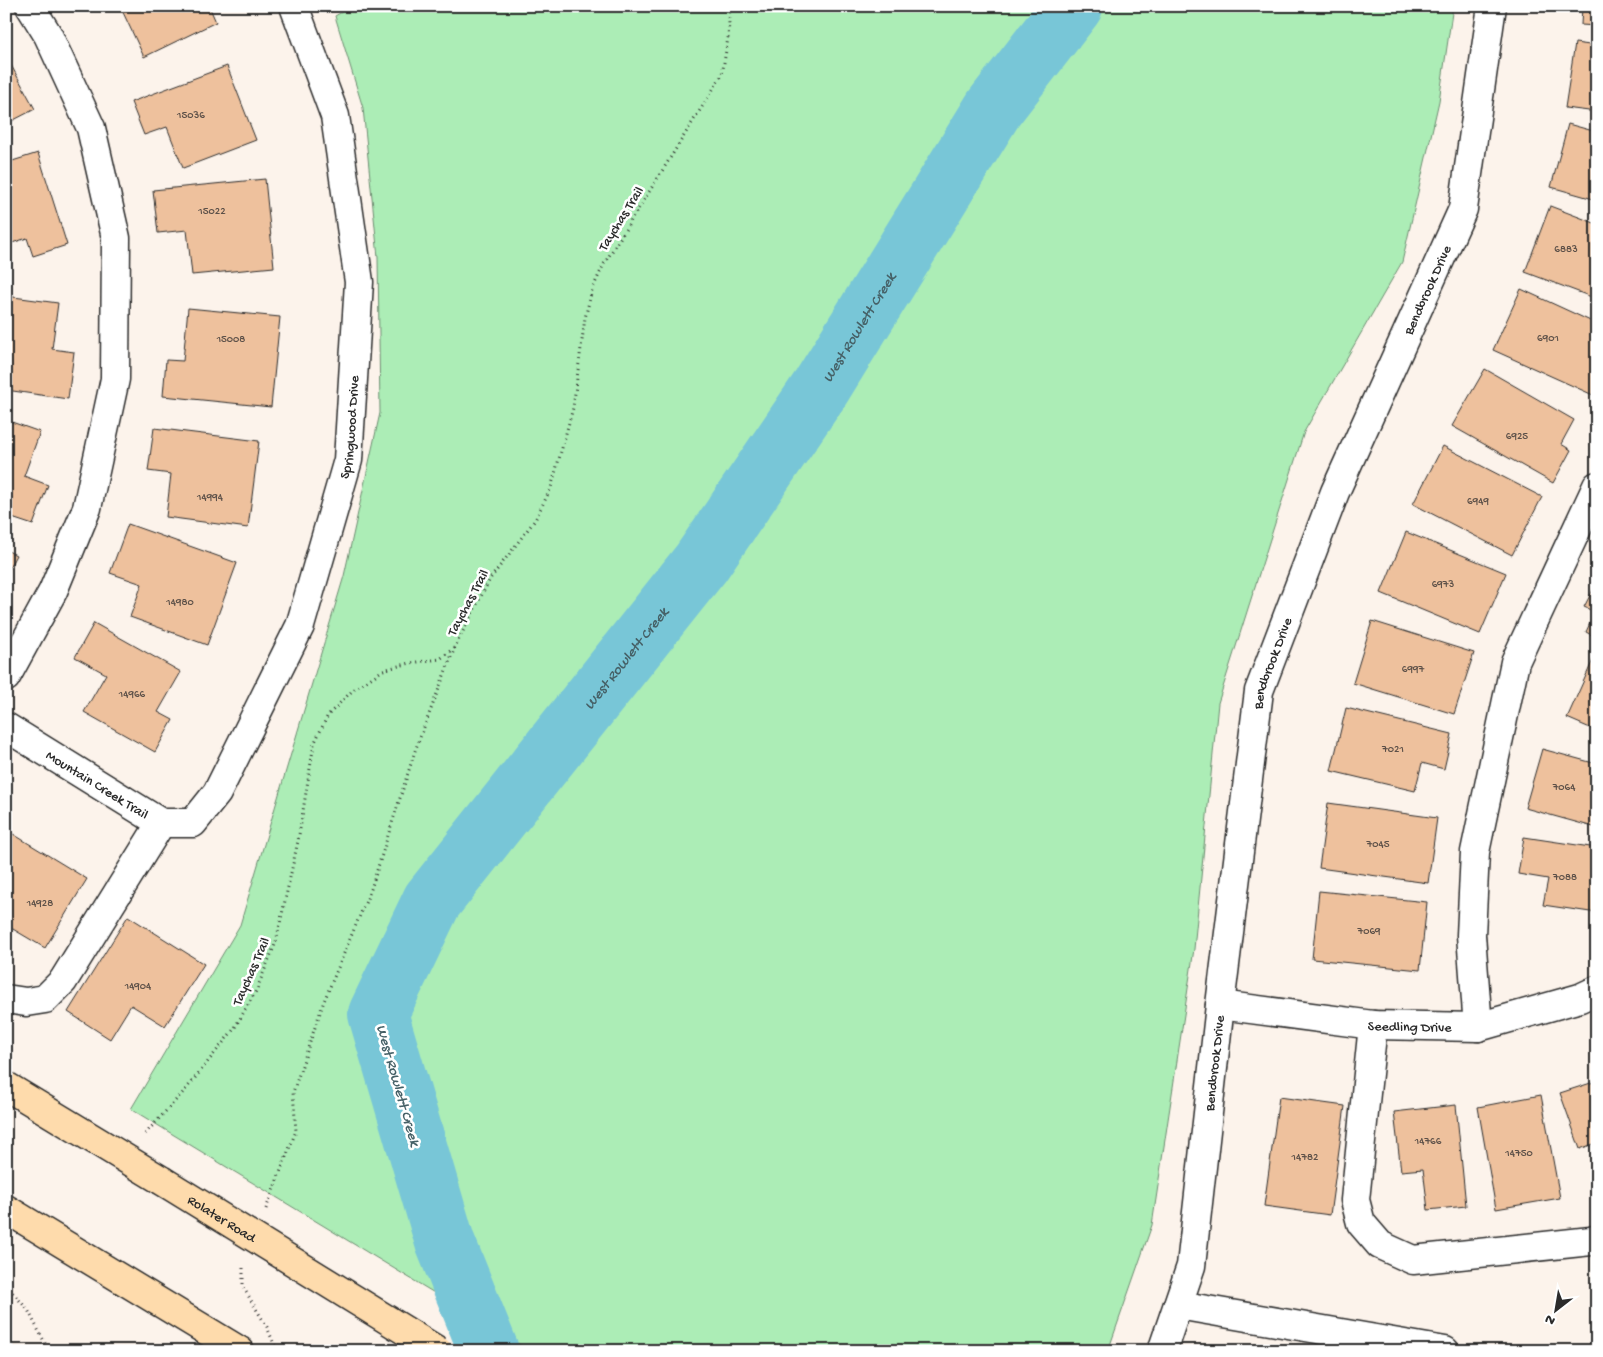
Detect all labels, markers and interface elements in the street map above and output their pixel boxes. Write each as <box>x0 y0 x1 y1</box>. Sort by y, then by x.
house number: 15036 <box>176 110 205 122</box>
street label: Taychas Trail <box>595 184 649 256</box>
house number: 15022 <box>197 206 226 218</box>
street label: Bendbrook Drive <box>1401 243 1457 339</box>
house number: 6883 <box>1554 244 1578 256</box>
water label: West Rowlett Creek <box>819 269 901 386</box>
house number: 6901 <box>1537 333 1559 345</box>
house number: 15008 <box>216 334 245 346</box>
street label: Springwood Drive <box>337 374 364 481</box>
house number: 6925 <box>1506 431 1528 443</box>
house number: 14994 <box>196 492 224 504</box>
house number: 6949 <box>1467 496 1489 508</box>
street label: Taychas Trail <box>444 567 494 640</box>
house number: 6973 <box>1432 579 1455 591</box>
house number: 14980 <box>165 597 194 609</box>
water label: West Rowlett Creek <box>581 603 674 714</box>
street label: Bendbrook Drive <box>1251 615 1297 711</box>
house number: 6997 <box>1402 664 1424 676</box>
house number: 14966 <box>118 689 146 701</box>
house number: 7021 <box>1381 744 1404 756</box>
street label: Mountain Creek Trail <box>42 748 151 824</box>
house number: 7064 <box>1552 782 1576 794</box>
house number: 7045 <box>1366 839 1390 851</box>
house number: 7088 <box>1552 872 1577 884</box>
house number: 14928 <box>26 898 53 910</box>
house number: 7069 <box>1356 926 1381 938</box>
street label: Taychas Trail <box>229 935 275 1010</box>
house number: 14904 <box>124 981 152 993</box>
street label: Bendbrook Drive <box>1202 1014 1230 1113</box>
street label: Seedling Drive <box>1366 1018 1452 1038</box>
water label: West Rowlett Creek <box>371 1023 423 1150</box>
house number: 14766 <box>1414 1136 1442 1148</box>
house number: 14750 <box>1504 1148 1533 1160</box>
house number: 14782 <box>1291 1152 1319 1164</box>
street label: Rolater Road <box>184 1192 260 1248</box>
north arrow <box>1530 1284 1580 1334</box>
text: N <box>1542 1309 1559 1329</box>

